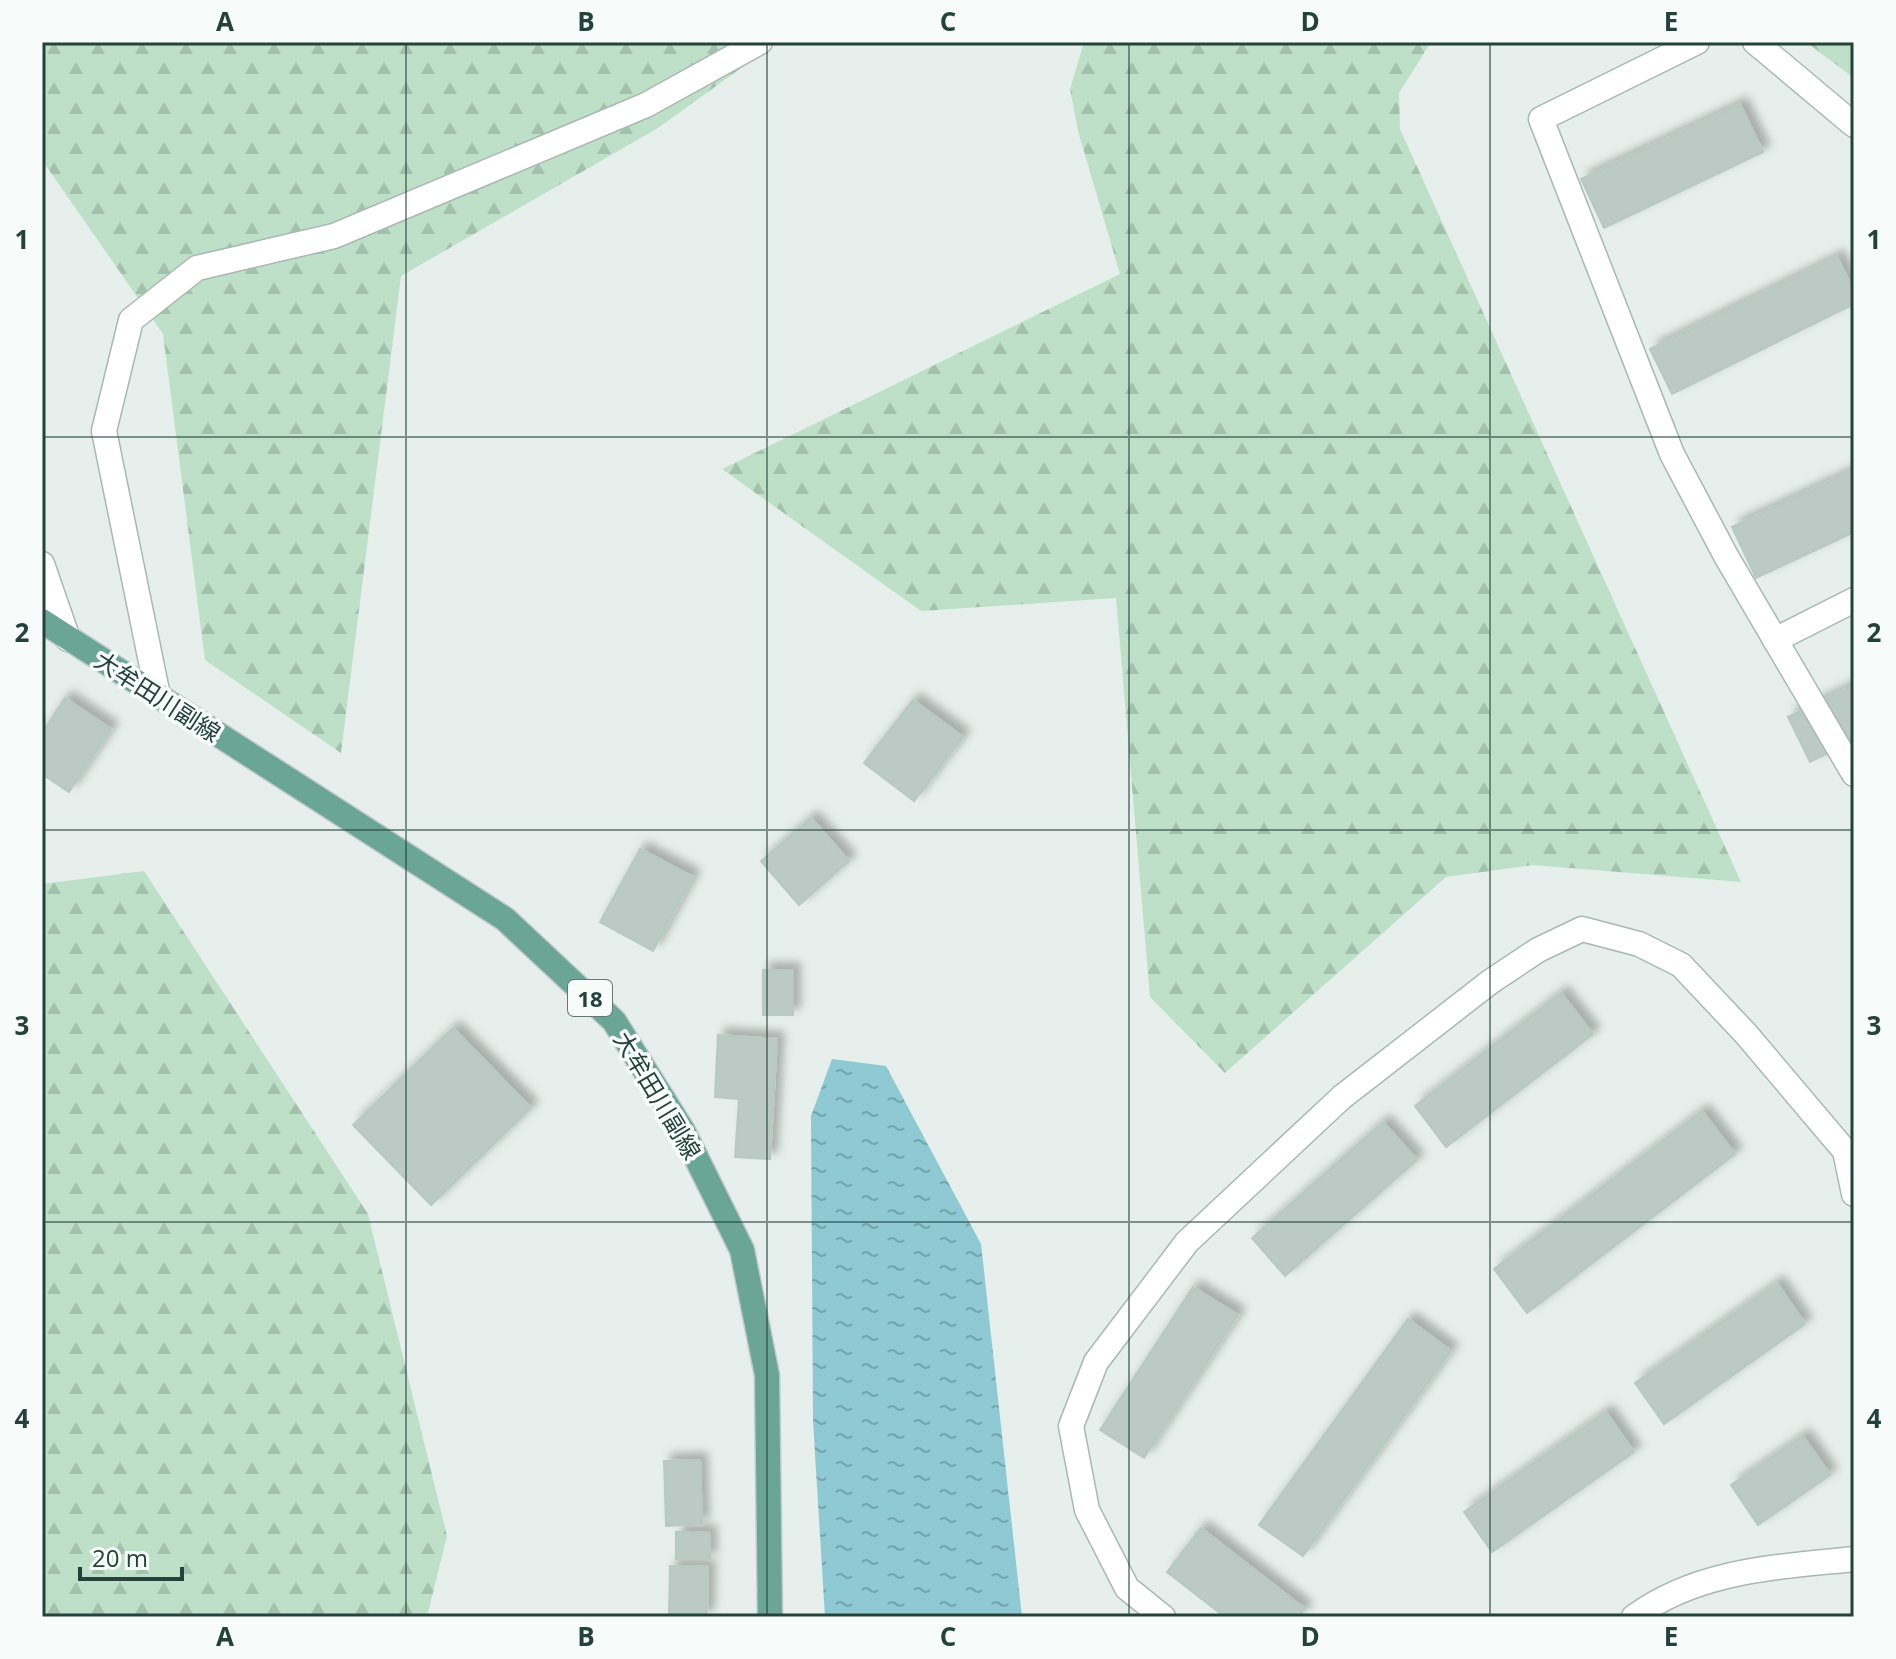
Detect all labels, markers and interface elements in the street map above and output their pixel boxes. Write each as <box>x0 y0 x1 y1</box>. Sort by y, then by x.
text: A <box>216 3 234 39</box>
text: B <box>577 3 595 39</box>
text: C <box>940 3 956 39</box>
text: D <box>1300 3 1320 39</box>
text: E <box>1664 3 1678 39</box>
text: 1 <box>15 221 29 257</box>
text: 1 <box>1867 221 1881 257</box>
text: 2 <box>15 614 30 650</box>
text: 2 <box>1867 614 1882 650</box>
street label: 大牟田川副線 <box>89 643 227 749</box>
road number: 18 <box>568 980 612 1016</box>
text: 3 <box>15 1007 29 1043</box>
text: 3 <box>1867 1007 1881 1043</box>
street label: 大牟田川副線 <box>607 1025 709 1165</box>
text: 4 <box>15 1400 30 1436</box>
text: 4 <box>1867 1400 1882 1436</box>
scale bar <box>80 1531 182 1581</box>
text: 20 m <box>92 1541 148 1574</box>
text: A <box>216 1618 234 1654</box>
text: B <box>577 1618 595 1654</box>
text: C <box>940 1618 956 1654</box>
text: D <box>1300 1618 1320 1654</box>
text: E <box>1664 1618 1678 1654</box>

